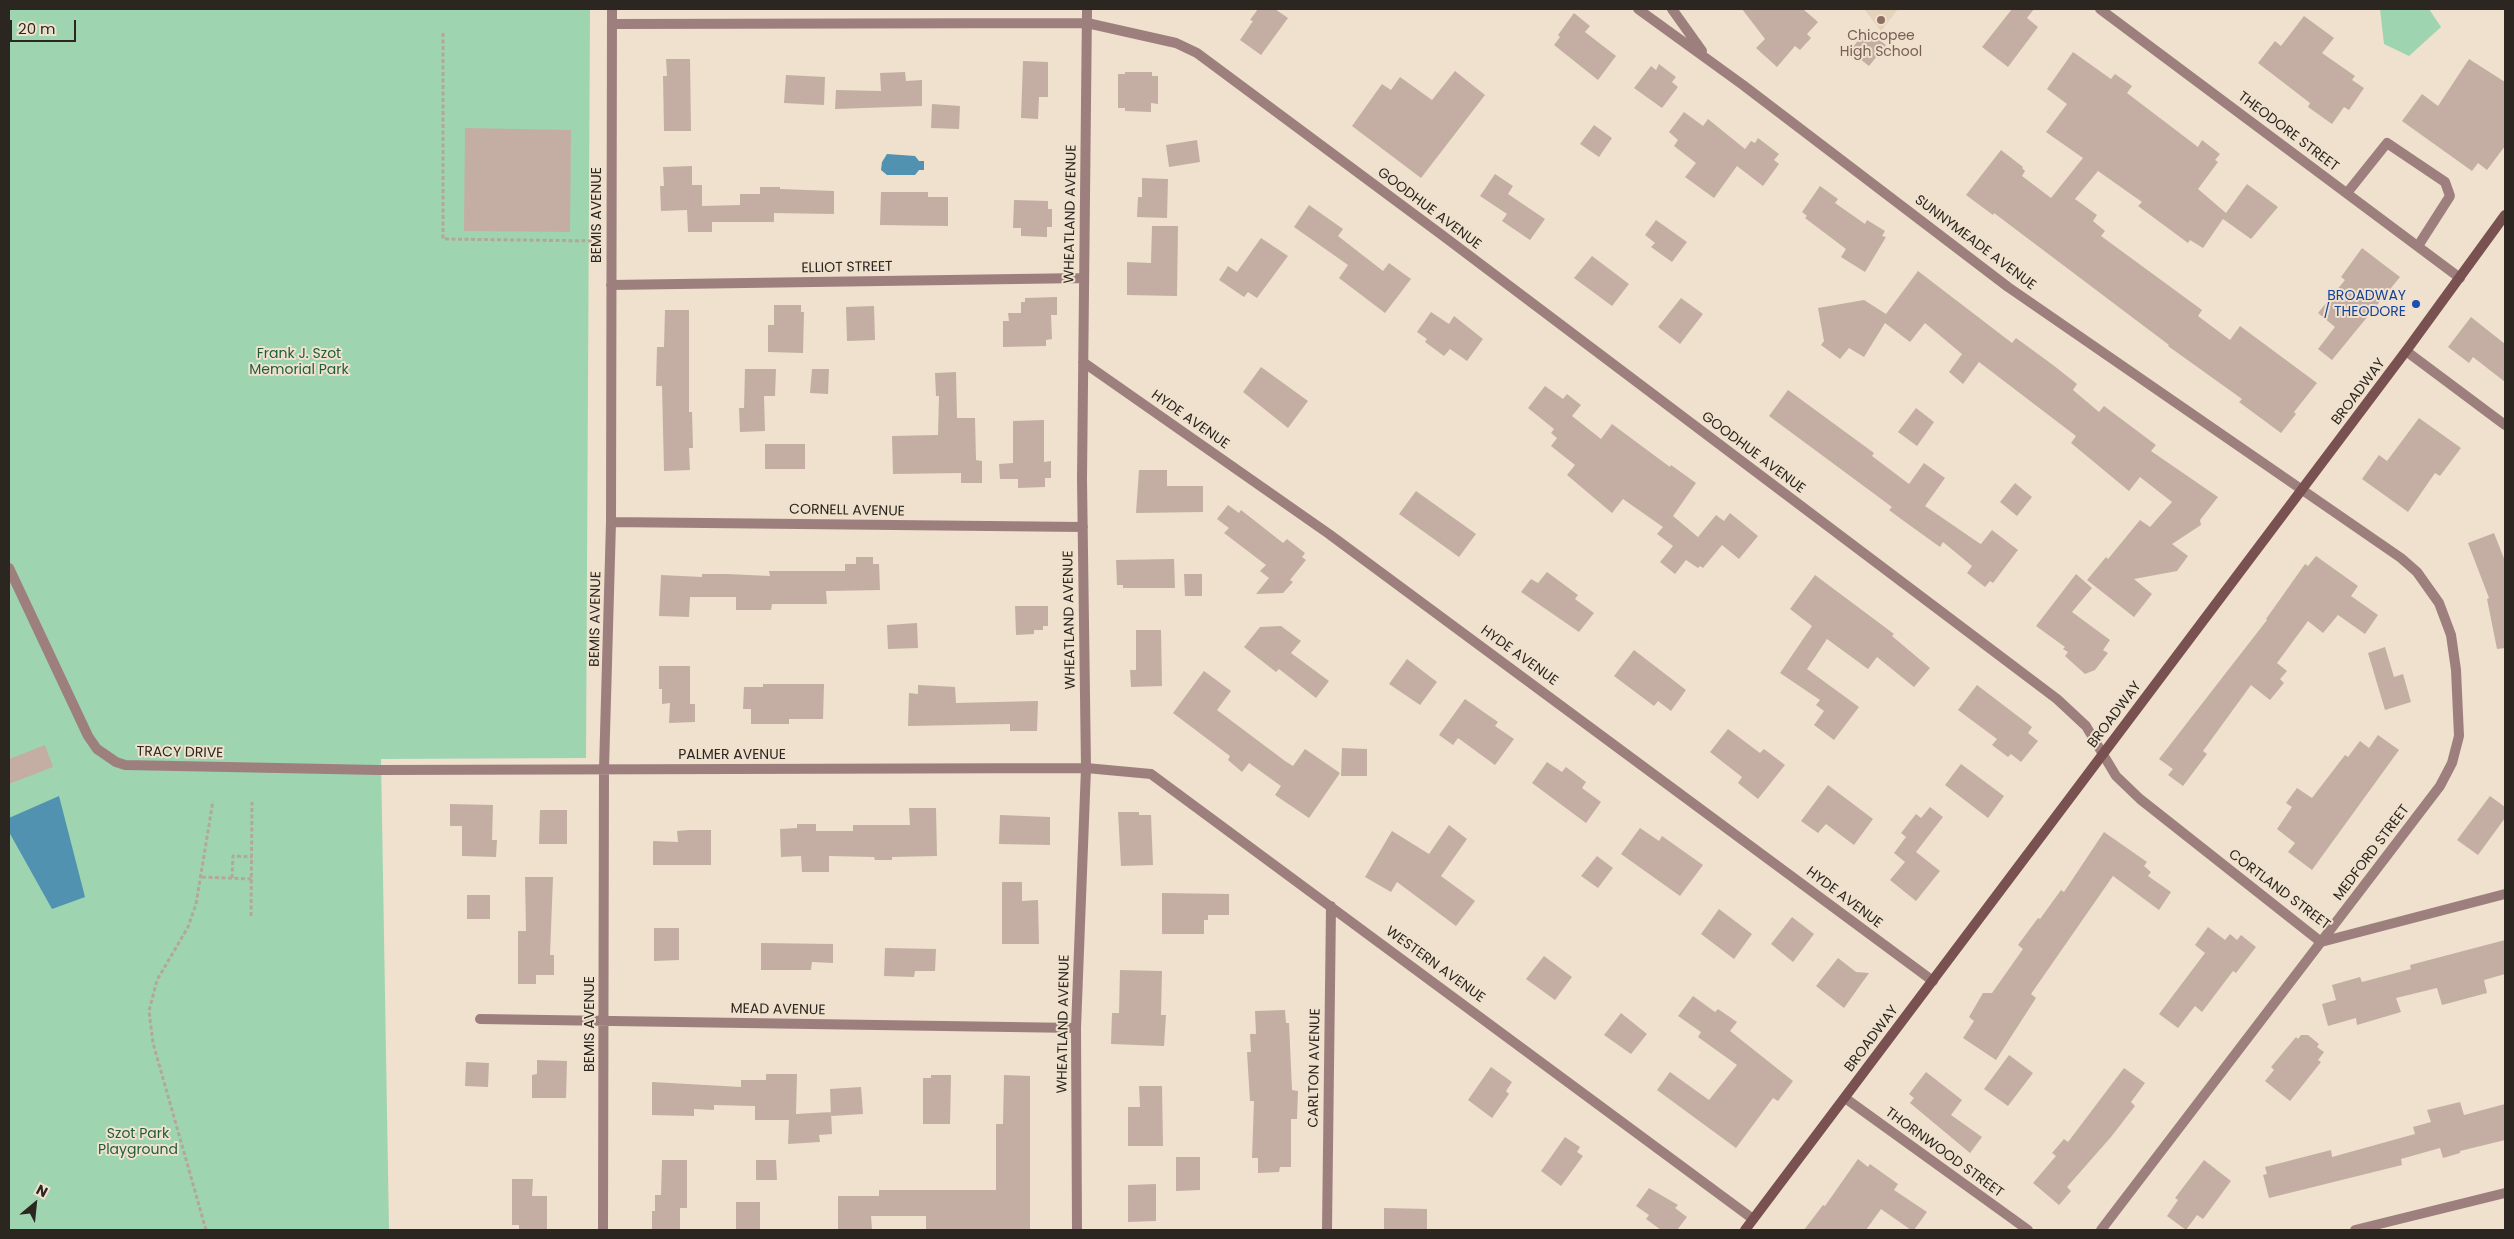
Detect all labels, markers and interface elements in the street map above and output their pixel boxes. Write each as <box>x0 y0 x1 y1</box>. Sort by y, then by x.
scale bar <box>12 10 79 42</box>
marker: Chicopee High School <box>1875 14 1887 26</box>
text: 20 m <box>18 18 56 39</box>
place label: Chicopee High School <box>1840 28 1922 60</box>
street label: THEODORE STREET <box>2234 89 2342 175</box>
street label: WHEATLAND AVENUE <box>1061 144 1081 284</box>
street label: GOODHUE AVENUE <box>1374 165 1484 253</box>
street label: BEMIS AVENUE <box>589 167 605 263</box>
street label: SUNNYMEADE AVENUE <box>1911 192 2039 294</box>
street label: ELLIOT STREET <box>801 259 893 277</box>
place label: BROADWAY / THEODORE <box>2324 288 2406 321</box>
marker: BROADWAY / THEODORE <box>2410 298 2422 310</box>
park label: Frank J. Szot Memorial Park <box>249 346 349 378</box>
street label: BROADWAY <box>2329 356 2389 428</box>
street label: HYDE AVENUE <box>1148 387 1232 453</box>
street label: GOODHUE AVENUE <box>1698 409 1808 497</box>
street label: CORNELL AVENUE <box>789 502 905 520</box>
street label: WHEATLAND AVENUE <box>1060 550 1080 690</box>
street label: BEMIS AVENUE <box>587 571 605 667</box>
street label: HYDE AVENUE <box>1477 622 1561 690</box>
street label: BROADWAY <box>2085 679 2145 751</box>
street label: TRACY DRIVE <box>136 744 224 762</box>
street label: PALMER AVENUE <box>678 747 786 763</box>
street label: MEDFORD STREET <box>2331 802 2413 904</box>
street label: CORTLAND STREET <box>2225 846 2333 934</box>
street label: HYDE AVENUE <box>1803 864 1885 932</box>
street label: WESTERN AVENUE <box>1382 923 1488 1007</box>
street label: WHEATLAND AVENUE <box>1054 954 1074 1094</box>
street label: BEMIS AVENUE <box>582 976 598 1072</box>
street label: MEAD AVENUE <box>730 1001 826 1019</box>
street label: BROADWAY <box>1842 1003 1902 1075</box>
street label: CARLTON AVENUE <box>1306 1008 1324 1128</box>
street label: THORNWOOD STREET <box>1882 1104 2006 1202</box>
park label: Szot Park Playground <box>98 1126 178 1158</box>
north arrow <box>10 1179 60 1229</box>
text: N <box>33 1179 51 1202</box>

